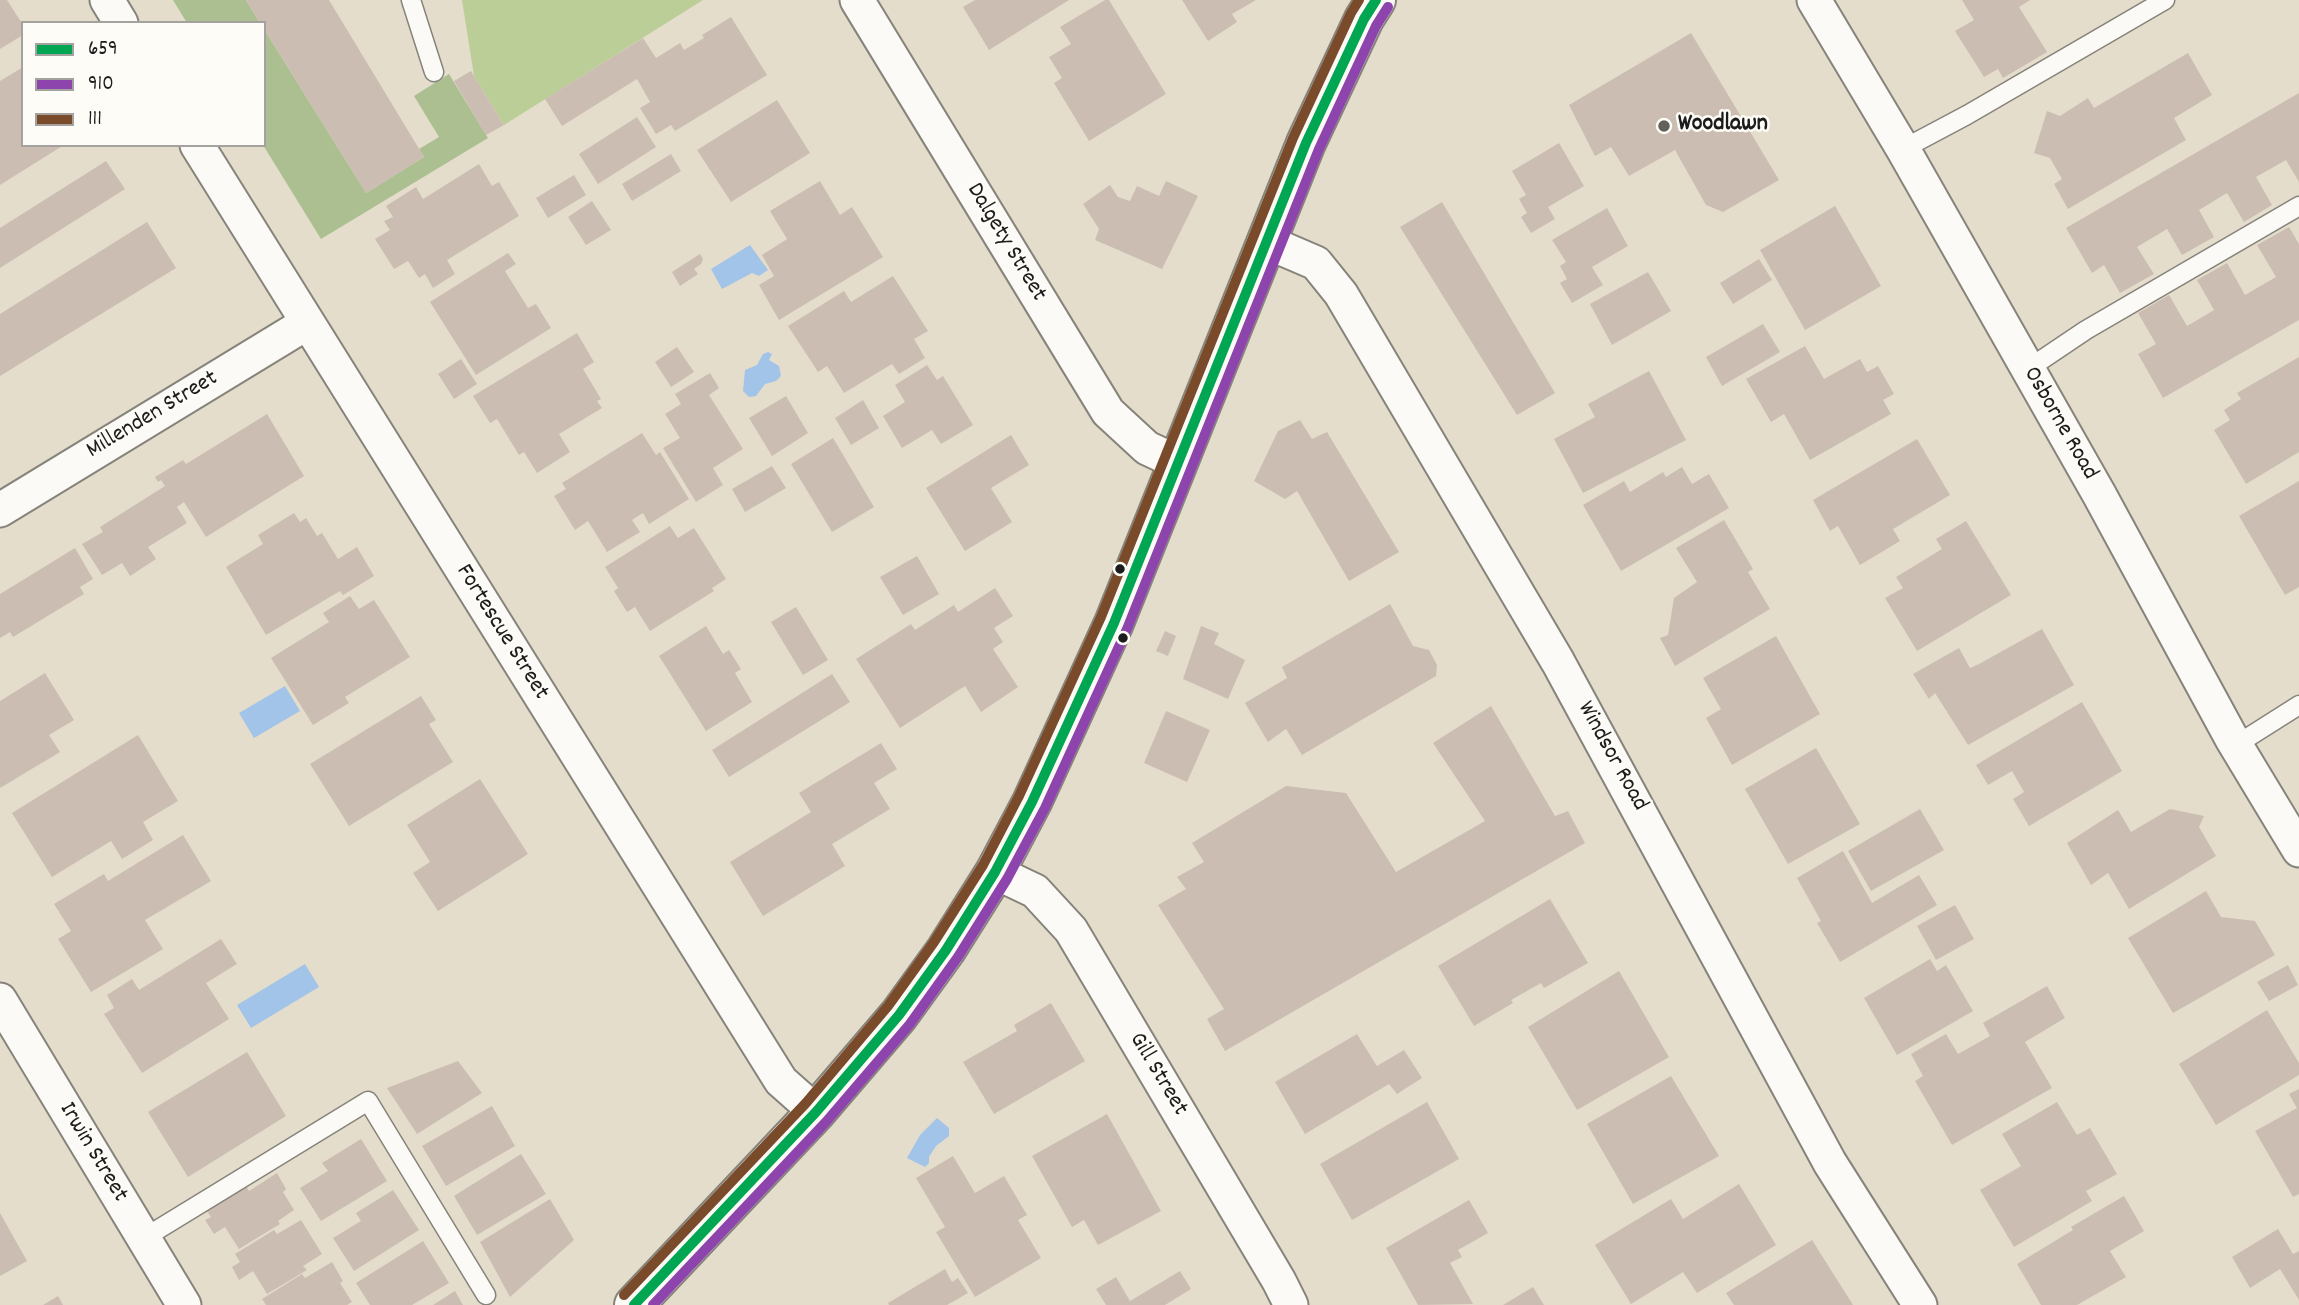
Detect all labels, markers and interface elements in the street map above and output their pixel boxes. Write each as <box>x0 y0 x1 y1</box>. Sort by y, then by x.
legend <box>21 21 266 147</box>
text: 659 <box>88 35 118 65</box>
text: 910 <box>88 70 114 100</box>
text: 111 <box>88 105 102 135</box>
place label: Woodlawn <box>1678 112 1768 140</box>
marker: Woodlawn <box>1656 118 1672 134</box>
street label: Dalgety Street <box>958 179 1052 307</box>
street label: Osborne Road <box>2015 362 2103 486</box>
street label: Millenden Street <box>82 365 224 467</box>
street label: Fortescue Street <box>448 560 554 706</box>
unlabelled marker <box>1113 562 1127 576</box>
unlabelled marker <box>1116 631 1130 645</box>
street label: Windsor Road <box>1569 697 1653 817</box>
street label: Gill Street <box>1121 1028 1193 1122</box>
street label: Irwin Street <box>51 1098 133 1208</box>

